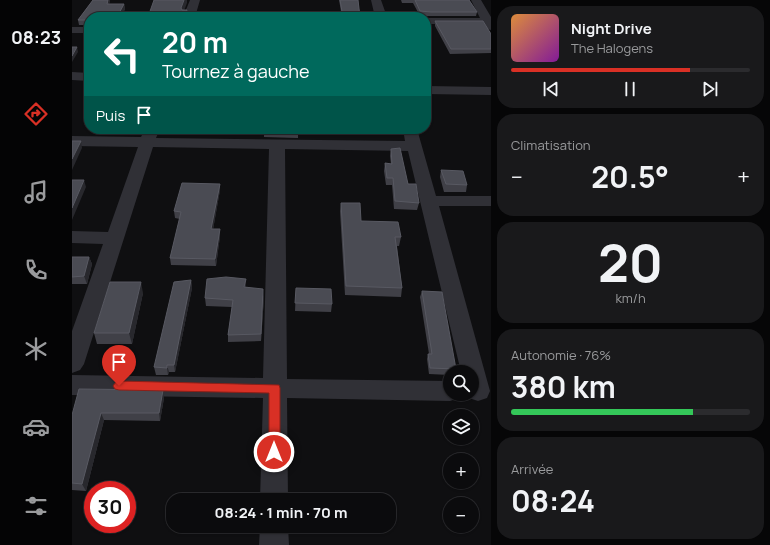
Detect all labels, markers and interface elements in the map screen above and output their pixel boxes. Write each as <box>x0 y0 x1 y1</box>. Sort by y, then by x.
text: Night Drive <box>571 18 652 39</box>
text: 20 m <box>162 23 228 61</box>
text: 08:23 <box>11 25 61 49</box>
icon: left <box>96 28 148 80</box>
text: The Halogens <box>571 39 653 57</box>
text: Tournez à gauche <box>162 59 310 83</box>
icon: previous <box>540 78 562 100</box>
icon: pause <box>619 78 641 100</box>
icon: next <box>699 78 721 100</box>
icon: directions <box>22 100 50 128</box>
icon: arrive <box>133 104 155 126</box>
text: Puis <box>96 105 125 126</box>
text: Climatisation <box>511 136 591 154</box>
text: 20.5° <box>591 156 669 197</box>
text: − <box>511 162 523 192</box>
text: + <box>737 162 750 192</box>
icon: music <box>22 178 50 206</box>
text: 20 <box>598 227 663 298</box>
icon: phone <box>22 256 50 284</box>
text: km/h <box>615 289 646 307</box>
icon: climate <box>22 335 50 363</box>
pin <box>102 345 136 386</box>
text: Autonomie · 76% <box>511 346 611 364</box>
icon: arrive <box>108 351 130 373</box>
map controls <box>443 365 479 533</box>
button: search <box>443 365 479 401</box>
text: 380 km <box>511 366 616 407</box>
button: layers <box>443 409 479 445</box>
icon: car <box>22 413 50 441</box>
position arrow <box>253 431 295 473</box>
button: + <box>443 453 479 489</box>
text: Arrivée <box>511 460 553 478</box>
text: 08:24 <box>511 480 595 521</box>
speed limit sign: 30 <box>84 481 136 533</box>
icon: filters <box>22 492 50 520</box>
button: − <box>443 497 479 533</box>
text: 08:24 · 1 min · 70 m <box>215 502 347 523</box>

